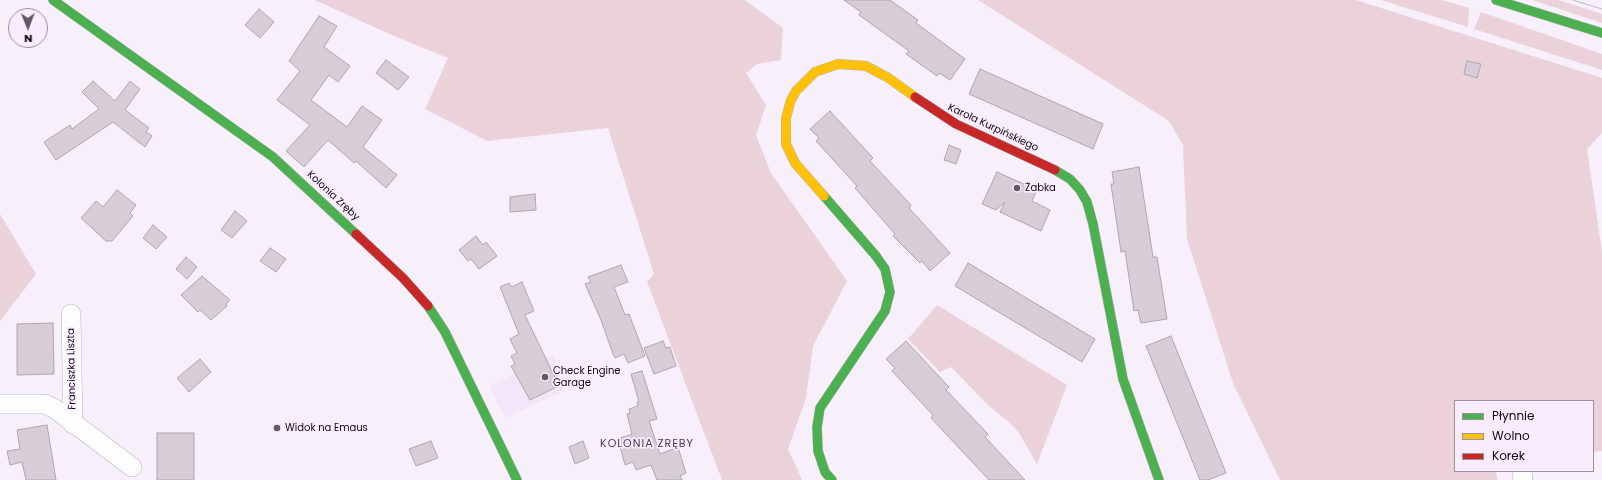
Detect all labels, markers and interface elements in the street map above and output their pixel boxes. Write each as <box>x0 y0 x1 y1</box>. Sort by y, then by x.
north arrow <box>8 8 48 48</box>
text: N <box>24 31 32 47</box>
street label: Karola Kurpińskiego <box>946 102 1040 154</box>
street label: Kolonia Zręby <box>304 169 362 223</box>
place label: Żabka <box>1025 182 1056 194</box>
marker: Żabka <box>1012 183 1022 193</box>
street label: Franciszka Liszta <box>65 328 79 410</box>
place label: Check Engine Garage <box>553 365 621 388</box>
marker: Check Engine Garage <box>540 372 550 382</box>
legend <box>1454 400 1594 472</box>
text: Płynnie <box>1492 407 1534 424</box>
place label: Widok na Emaus <box>285 422 368 434</box>
marker: Widok na Emaus <box>272 423 282 433</box>
text: Wolno <box>1492 427 1530 444</box>
district label: KOLONIA ZRĘBY <box>600 437 694 451</box>
text: Korek <box>1492 447 1525 464</box>

